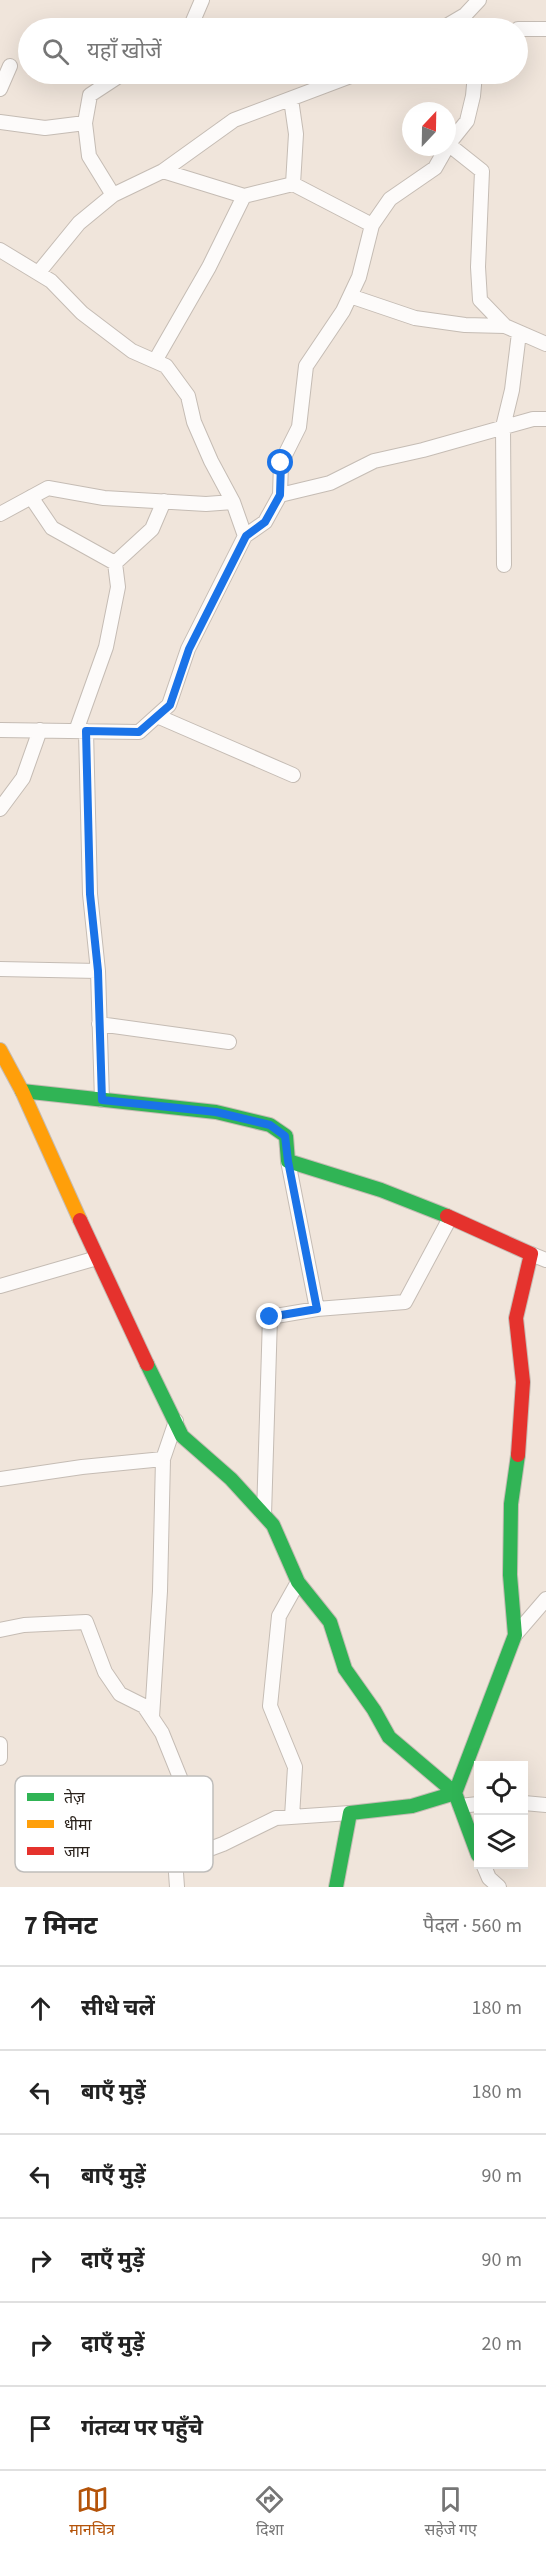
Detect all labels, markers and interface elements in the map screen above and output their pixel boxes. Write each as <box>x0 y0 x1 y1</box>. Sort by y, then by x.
search box <box>18 18 528 84</box>
icon: search <box>39 35 72 68</box>
text: यहाँ खोजें <box>87 35 162 67</box>
north arrow <box>402 102 456 156</box>
route start <box>267 449 293 475</box>
route end <box>256 1303 282 1329</box>
map controls <box>474 1761 528 1869</box>
button: locate <box>474 1761 528 1815</box>
legend <box>15 1776 213 1872</box>
text: तेज़ <box>64 1787 86 1809</box>
text: धीमा <box>64 1814 93 1836</box>
button: layers <box>474 1815 528 1869</box>
text: जाम <box>64 1841 90 1863</box>
text: 7 मिनट <box>24 1907 98 1944</box>
text: पैदल · 560 m <box>423 1912 522 1940</box>
icon: ahead <box>24 1992 57 2025</box>
text: सीधे चलें <box>81 1992 155 2024</box>
text: 180 m <box>472 1994 522 2022</box>
icon: left <box>24 2076 57 2109</box>
text: बाएँ मुड़ें <box>81 2076 146 2108</box>
text: 180 m <box>472 2078 522 2106</box>
icon: left <box>24 2160 57 2193</box>
text: बाएँ मुड़ें <box>81 2160 146 2192</box>
text: 90 m <box>482 2162 522 2190</box>
icon: right <box>24 2244 57 2277</box>
text: दाएँ मुड़ें <box>81 2244 144 2276</box>
text: 90 m <box>482 2246 522 2274</box>
icon: right <box>24 2328 57 2361</box>
text: दाएँ मुड़ें <box>81 2328 144 2360</box>
text: 20 m <box>482 2330 522 2358</box>
icon: arrive <box>24 2412 57 2445</box>
text: गंतव्य पर पहुँचे <box>81 2412 203 2444</box>
tab: मानचित्र <box>69 2483 115 2542</box>
tab: दिशा <box>253 2483 286 2542</box>
tab: सहेजे गए <box>425 2483 477 2542</box>

